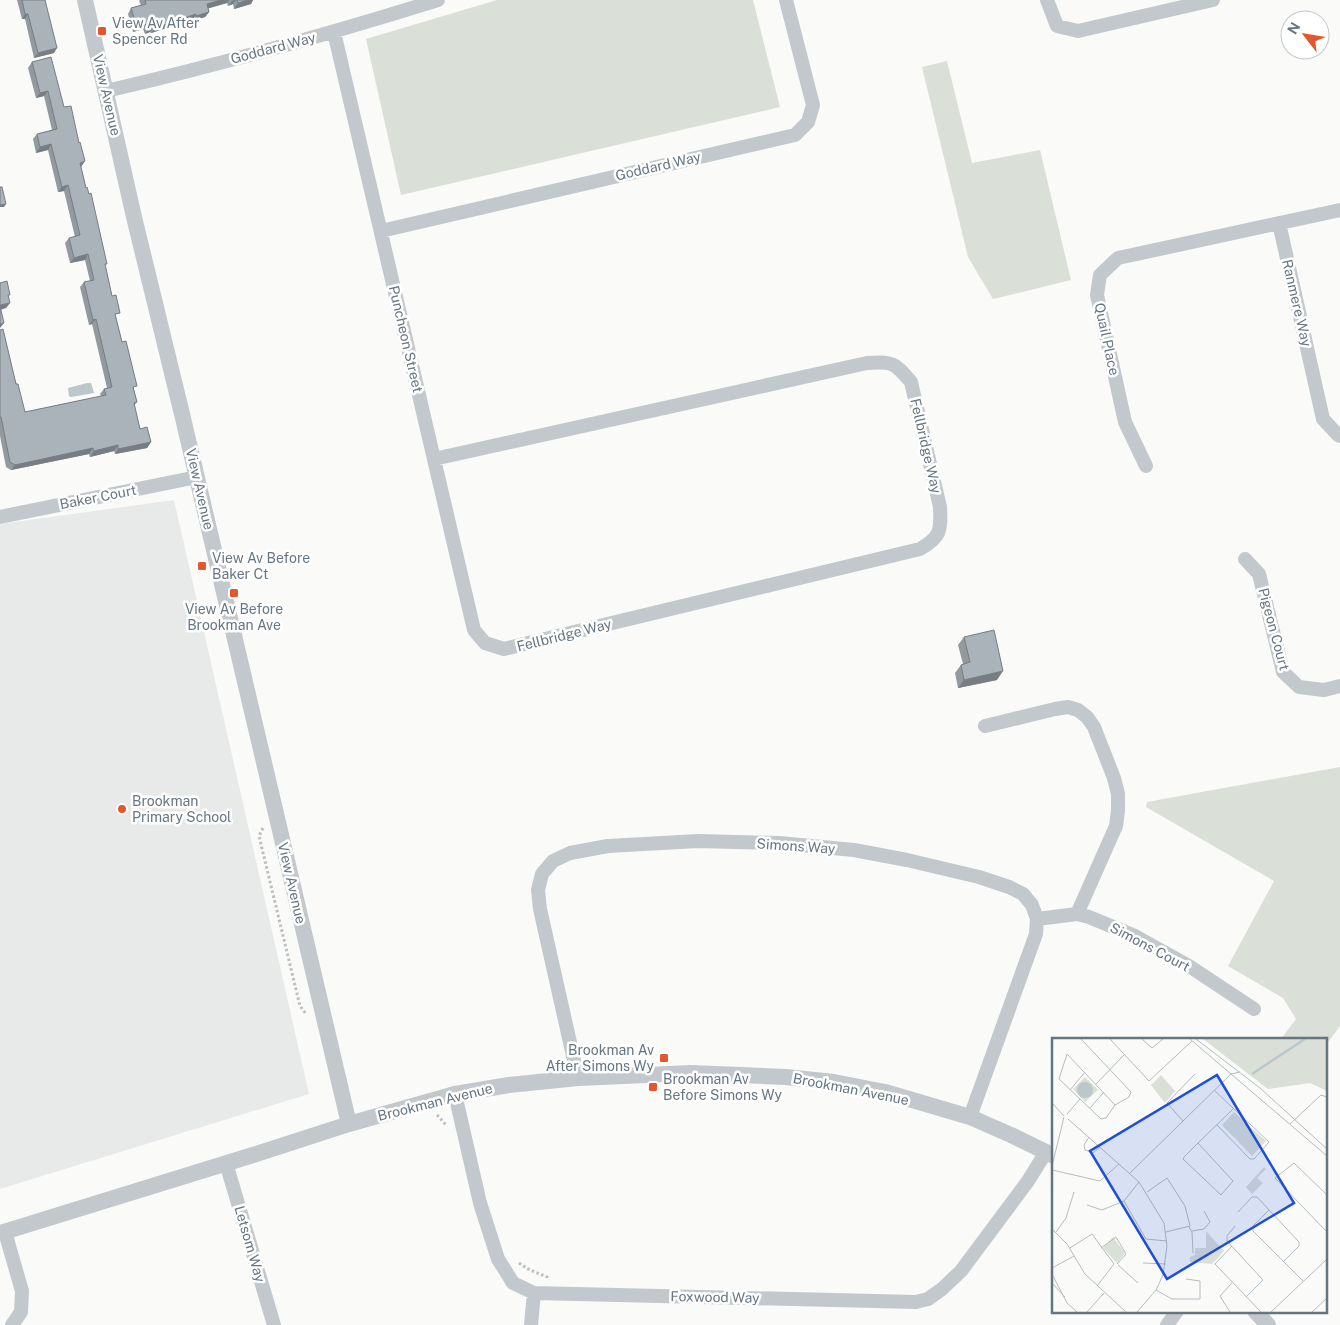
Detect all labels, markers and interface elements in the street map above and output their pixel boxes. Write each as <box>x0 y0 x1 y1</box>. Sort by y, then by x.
north arrow <box>1280 10 1330 60</box>
place label: View Av After Spencer Rd <box>112 15 200 47</box>
text: N <box>1284 19 1304 37</box>
marker: View Av After Spencer Rd <box>96 25 108 37</box>
street label: Goddard Way <box>229 29 318 67</box>
street label: View Avenue <box>90 53 124 137</box>
street label: Goddard Way <box>614 148 703 184</box>
street label: Ranmere Way <box>1279 258 1315 349</box>
street label: Puncheon Street <box>386 284 426 394</box>
street label: Quail Place <box>1091 301 1123 377</box>
street label: Fellbridge Way <box>907 397 945 496</box>
street label: View Avenue <box>183 447 217 531</box>
street label: Baker Court <box>58 482 138 512</box>
place label: View Av Before Baker Ct <box>212 550 310 582</box>
marker: View Av Before Baker Ct <box>196 560 208 572</box>
street label: Pigeon Court <box>1255 586 1293 672</box>
marker: View Av Before Brookman Ave <box>228 587 240 599</box>
place label: View Av Before Brookman Ave <box>185 601 283 633</box>
street label: Fellbridge Way <box>515 615 613 654</box>
place label: Brookman Primary School <box>132 793 231 825</box>
marker: Brookman Primary School <box>116 803 128 815</box>
street label: Simons Way <box>756 835 836 857</box>
street label: View Avenue <box>275 841 309 925</box>
street label: Simons Court <box>1107 919 1193 975</box>
inset map <box>1052 1038 1328 1312</box>
place label: Brookman Av After Simons Wy <box>546 1042 655 1074</box>
marker: Brookman Av After Simons Wy <box>658 1052 670 1064</box>
street label: Brookman Avenue <box>792 1070 910 1108</box>
place label: Brookman Av Before Simons Wy <box>663 1071 782 1103</box>
street label: Brookman Avenue <box>376 1080 494 1124</box>
marker: Brookman Av Before Simons Wy <box>647 1081 659 1093</box>
street label: Letsom Way <box>231 1204 269 1285</box>
street label: Foxwood Way <box>670 1288 760 1306</box>

